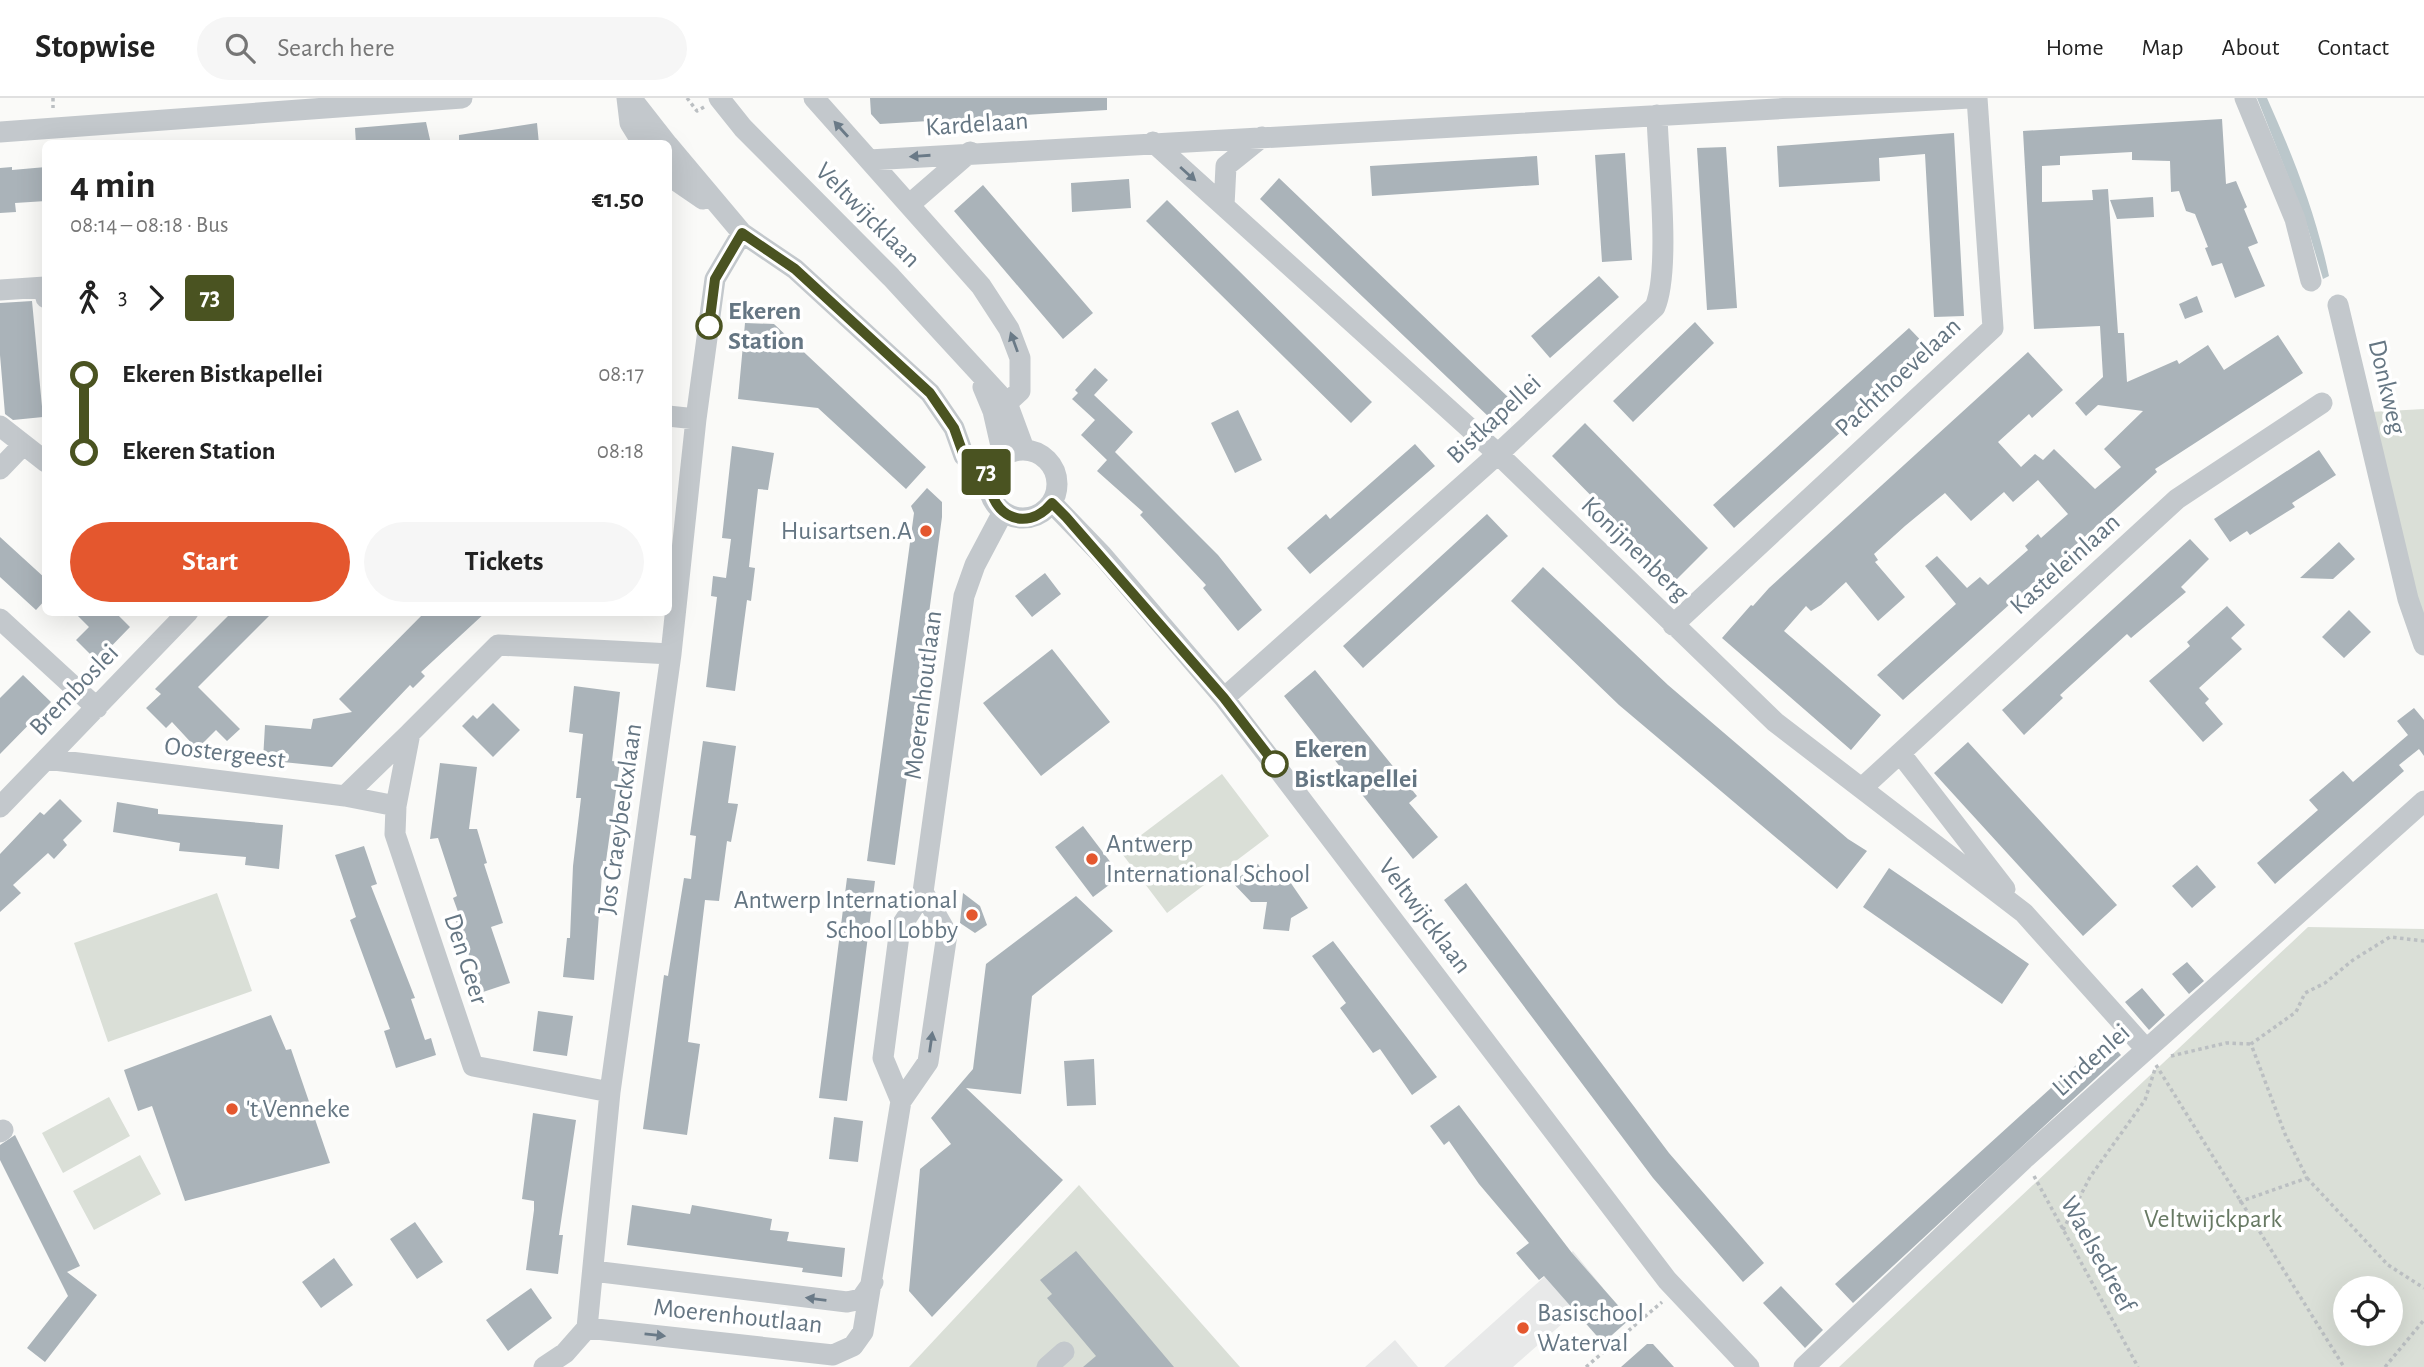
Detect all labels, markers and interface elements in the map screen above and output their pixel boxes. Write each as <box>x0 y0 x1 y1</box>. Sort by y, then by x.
search box <box>197 17 687 80</box>
icon: search <box>221 29 259 67</box>
text: Stopwise <box>35 31 155 64</box>
text: Search here <box>277 35 395 61</box>
text: Home <box>2046 36 2104 60</box>
text: Map <box>2142 36 2184 60</box>
text: About <box>2222 36 2279 60</box>
text: Contact <box>2317 36 2389 60</box>
street label: Kardelaan <box>925 107 1029 141</box>
one-way arrow <box>834 121 850 138</box>
one-way arrow <box>909 151 931 162</box>
street label: Veltwijcklaan <box>811 158 925 272</box>
one-way arrow <box>1179 166 1197 182</box>
text: 4 min <box>70 167 156 205</box>
text: €1.50 <box>592 186 644 212</box>
text: 08:14 – 08:18 · Bus <box>70 214 228 237</box>
icon: walk <box>70 279 108 317</box>
icon: forward <box>137 279 175 317</box>
text: 3 <box>118 286 127 309</box>
text: 73 <box>199 286 220 310</box>
place label: Ekeren Station <box>728 298 804 354</box>
marker: Ekeren Station <box>696 313 722 339</box>
street label: Pachthoevelaan <box>1830 313 1966 441</box>
one-way arrow <box>1008 331 1019 352</box>
street label: Donkweg <box>2364 337 2411 437</box>
text: Ekeren Bistkapellei <box>122 361 323 387</box>
text: 08:17 <box>598 363 644 386</box>
street label: Bistkapellei <box>1442 369 1546 469</box>
text: Ekeren Station <box>122 438 275 464</box>
text: 08:18 <box>597 440 644 463</box>
line badge: 73 <box>954 449 1018 495</box>
text: 73 <box>976 460 996 484</box>
street label: Konijnenberg <box>1576 492 1694 606</box>
street label: Kasteleinlaan <box>2005 508 2125 620</box>
place label: Huisartsen.A <box>781 518 912 544</box>
button: Start <box>70 522 350 602</box>
button: Tickets <box>364 522 644 602</box>
marker: Huisartsen.A <box>918 523 934 539</box>
street label: Moerenhoutlaan <box>900 609 946 781</box>
street label: Bremboslei <box>25 639 123 741</box>
street label: Jos Craeybeckxlaan <box>594 722 646 916</box>
street label: Oostergeest <box>163 733 287 773</box>
place label: Ekeren Bistkapellei <box>1294 736 1418 792</box>
marker: Ekeren Bistkapellei <box>1262 751 1288 777</box>
place label: Antwerp International School <box>1106 831 1310 887</box>
marker: Antwerp International School <box>1084 851 1100 867</box>
street label: Veltwijcklaan <box>1374 854 1476 978</box>
place label: Antwerp International School Lobby <box>734 887 958 943</box>
marker: Antwerp International School Lobby <box>964 907 980 923</box>
street label: Den Geer <box>439 910 493 1008</box>
street label: Lindenlei <box>2047 1019 2135 1101</box>
one-way arrow <box>926 1031 937 1053</box>
place label: 't Venneke <box>246 1096 350 1122</box>
marker: 't Venneke <box>224 1101 240 1117</box>
street label: Waelsedreef <box>2056 1192 2141 1318</box>
park label: Veltwijckpark <box>2144 1206 2282 1232</box>
map controls <box>2333 1276 2403 1346</box>
button: locate <box>2333 1276 2403 1346</box>
one-way arrow <box>805 1293 827 1304</box>
street label: Moerenhoutlaan <box>652 1294 824 1338</box>
place label: Basischool Waterval <box>1537 1300 1644 1356</box>
marker: Basischool Waterval <box>1515 1320 1531 1336</box>
one-way arrow <box>644 1330 666 1341</box>

